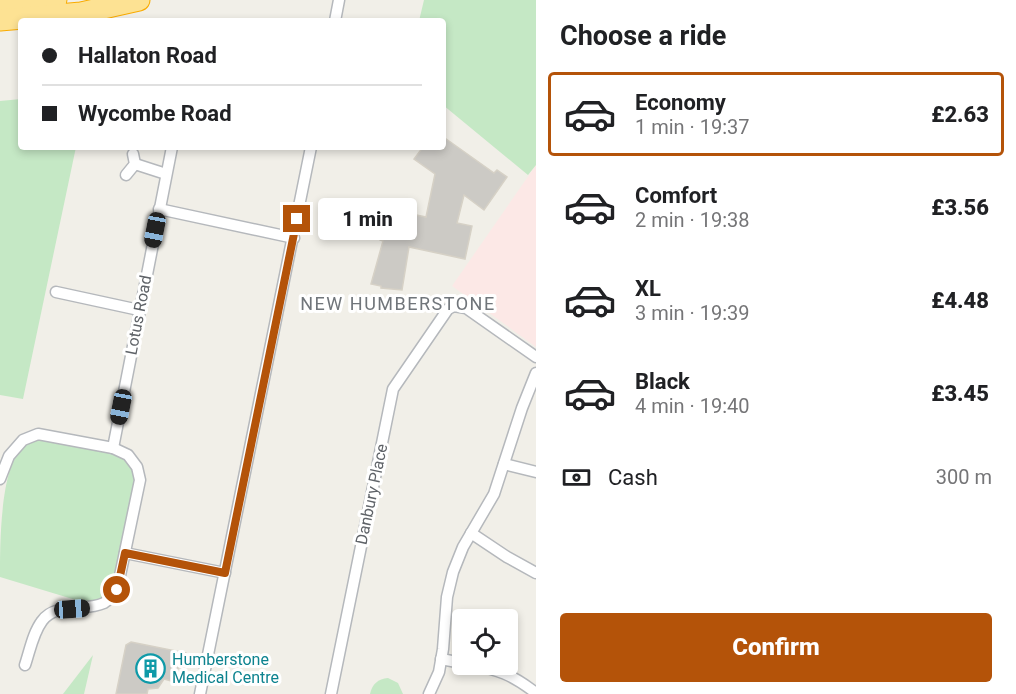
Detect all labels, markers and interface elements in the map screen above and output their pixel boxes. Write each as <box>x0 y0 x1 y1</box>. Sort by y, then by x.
text: Choose a ride <box>560 20 726 52</box>
text: Hallaton Road <box>78 43 217 68</box>
icon: car <box>563 87 617 141</box>
text: Economy <box>635 90 726 115</box>
text: Wycombe Road <box>78 101 232 126</box>
text: £2.63 <box>931 102 989 127</box>
text: 1 min · 19:37 <box>635 115 750 139</box>
icon: car <box>563 180 617 234</box>
text: Comfort <box>635 183 717 208</box>
text: £3.56 <box>931 195 989 220</box>
callout: 1 min <box>318 198 417 240</box>
route end <box>283 205 310 232</box>
text: 1 min <box>342 207 393 231</box>
text: 2 min · 19:38 <box>635 208 750 232</box>
car <box>143 211 167 249</box>
icon: car <box>563 273 617 327</box>
street label: Lotus Road <box>121 274 156 357</box>
text: XL <box>635 276 661 301</box>
text: £4.48 <box>931 288 989 313</box>
district label: NEW HUMBERSTONE <box>300 293 496 314</box>
text: 3 min · 19:39 <box>635 301 750 325</box>
icon: car <box>563 366 617 420</box>
text: Black <box>635 369 690 394</box>
text: £3.45 <box>931 381 989 406</box>
car <box>109 388 133 426</box>
text: 4 min · 19:40 <box>635 394 750 418</box>
street label: Danbury Place <box>352 442 391 546</box>
icon: cash <box>560 461 593 494</box>
text: Cash <box>608 465 658 490</box>
text: 300 m <box>936 465 992 489</box>
route start <box>103 576 130 603</box>
car <box>53 599 91 619</box>
map controls <box>452 609 518 675</box>
button: locate <box>452 609 518 675</box>
button: Confirm <box>560 613 992 682</box>
place label: Humberstone Medical Centre <box>172 650 279 687</box>
building icon: Humberstone Medical Centre <box>135 652 167 684</box>

